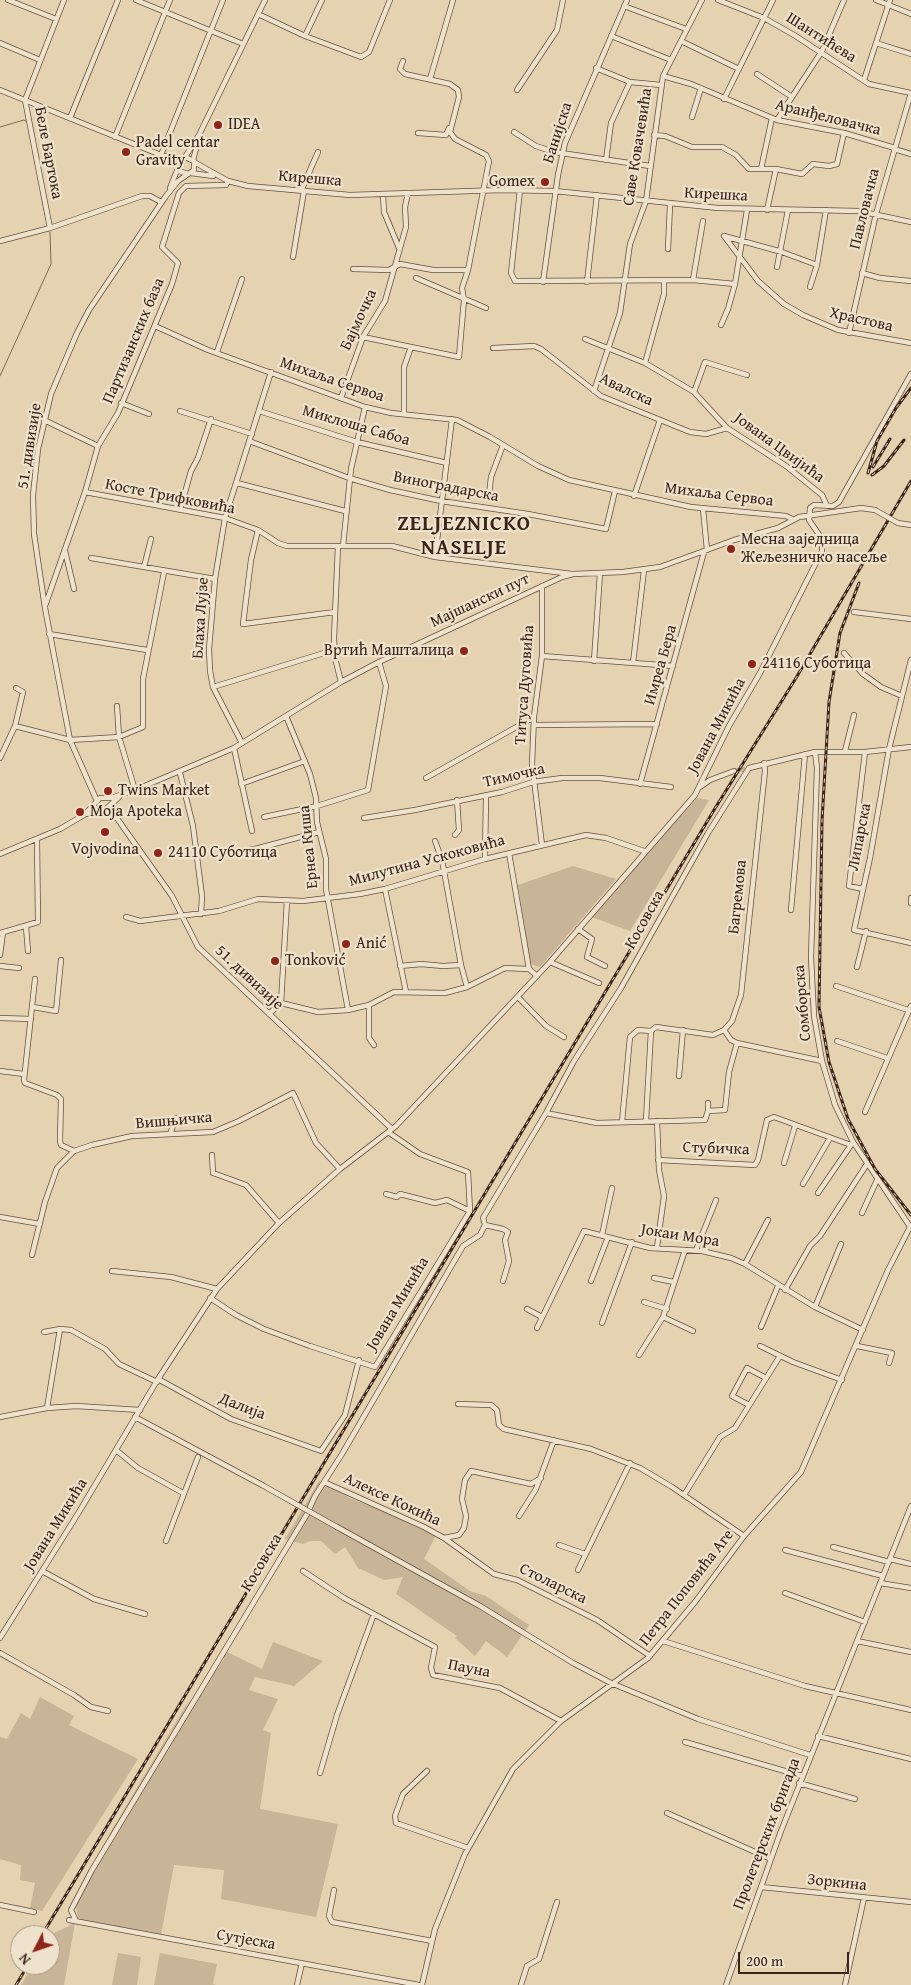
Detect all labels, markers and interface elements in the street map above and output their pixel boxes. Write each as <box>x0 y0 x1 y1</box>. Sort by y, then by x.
street label: Шантићева <box>782 9 860 67</box>
street label: Саве Ковачевића <box>619 87 657 207</box>
street label: Аранђеловачка <box>773 96 883 140</box>
street label: Банијска <box>539 100 577 166</box>
street label: Беле Бартока <box>30 105 66 201</box>
place label: IDEA <box>228 115 260 135</box>
marker: IDEA <box>212 119 224 131</box>
place label: Padel centar Gravity <box>136 133 220 171</box>
marker: Padel centar Gravity <box>120 146 132 158</box>
street label: Кирешка <box>277 167 343 191</box>
street label: Павловачка <box>846 167 884 251</box>
place label: Gomex <box>489 172 535 192</box>
marker: Gomex <box>539 176 551 188</box>
street label: Кирешка <box>684 184 748 206</box>
street label: Партизанских база <box>99 275 169 407</box>
street label: Бајмочка <box>337 286 381 354</box>
street label: Храстова <box>827 303 895 337</box>
street label: Михаља Сервоа <box>277 353 387 407</box>
street label: Авалска <box>596 369 656 411</box>
street label: Миклоша Сабоа <box>300 401 412 451</box>
street label: 51. дивизије <box>14 402 46 490</box>
street label: Јована Цвијића <box>730 409 828 487</box>
street label: Виноградарска <box>392 467 500 507</box>
street label: Косте Трифковића <box>103 475 237 519</box>
street label: Михаља Сервоа <box>664 479 774 511</box>
district label: ZELJEZNICKO NASELJE <box>396 512 532 562</box>
place label: Месна заједница Жељезничко насеље <box>741 530 887 568</box>
marker: Месна заједница Жељезничко насеље <box>725 543 737 555</box>
street label: Мајшански пут <box>428 570 532 632</box>
street label: Блаха Лујзе <box>189 577 213 659</box>
street label: Имреа Бера <box>640 623 682 707</box>
street label: Титуса Дуговића <box>511 625 539 745</box>
place label: Вртић Машталица <box>324 641 454 661</box>
marker: Вртић Машталица <box>458 645 470 657</box>
place label: 24116 Суботица <box>762 654 871 674</box>
marker: 24116 Суботица <box>746 658 758 670</box>
street label: Јована Микића <box>684 675 750 777</box>
street label: Тимочка <box>481 760 547 792</box>
place label: Twins Market <box>118 781 210 801</box>
marker: Twins Market <box>102 785 114 797</box>
place label: Moja Apoteka <box>90 802 182 822</box>
street label: Липарска <box>844 802 876 872</box>
street label: Ернеа Киша <box>295 804 323 890</box>
marker: Moja Apoteka <box>74 806 86 818</box>
marker: Vojvodina <box>99 826 111 838</box>
street label: Милутина Ускоковића <box>347 831 507 891</box>
place label: Vojvodina <box>71 840 139 860</box>
place label: 24110 Суботица <box>168 843 277 863</box>
marker: 24110 Суботица <box>152 847 164 859</box>
street label: Багремова <box>725 859 751 935</box>
street label: Косовска <box>621 887 669 953</box>
place label: Anić <box>356 934 386 954</box>
marker: Anić <box>340 938 352 950</box>
street label: 51. дивизије <box>211 941 287 1015</box>
place label: Tonković <box>285 951 346 971</box>
marker: Tonković <box>269 955 281 967</box>
street label: Сомборска <box>790 964 816 1042</box>
street label: Вишњичка <box>135 1108 213 1134</box>
street label: Стубичка <box>682 1138 750 1160</box>
street label: Јокаи Мора <box>639 1220 721 1252</box>
street label: Јована Микића <box>363 1254 433 1354</box>
street label: Далија <box>216 1389 268 1425</box>
street label: Алексе Кокића <box>340 1469 444 1531</box>
street label: Јована Микића <box>20 1475 92 1575</box>
street label: Петра Поповића Аге <box>636 1526 738 1650</box>
street label: Косовска <box>237 1531 287 1595</box>
street label: Столарска <box>516 1559 590 1609</box>
street label: Пауна <box>446 1655 492 1683</box>
street label: Пролетерских бригада <box>729 1755 805 1913</box>
street label: Зоркина <box>806 1870 868 1896</box>
north arrow <box>10 1925 60 1975</box>
street label: Сутјеска <box>215 1925 277 1955</box>
scale bar <box>741 1942 852 1974</box>
text: N <box>14 1949 35 1969</box>
text: 200 m <box>746 1950 783 1971</box>

